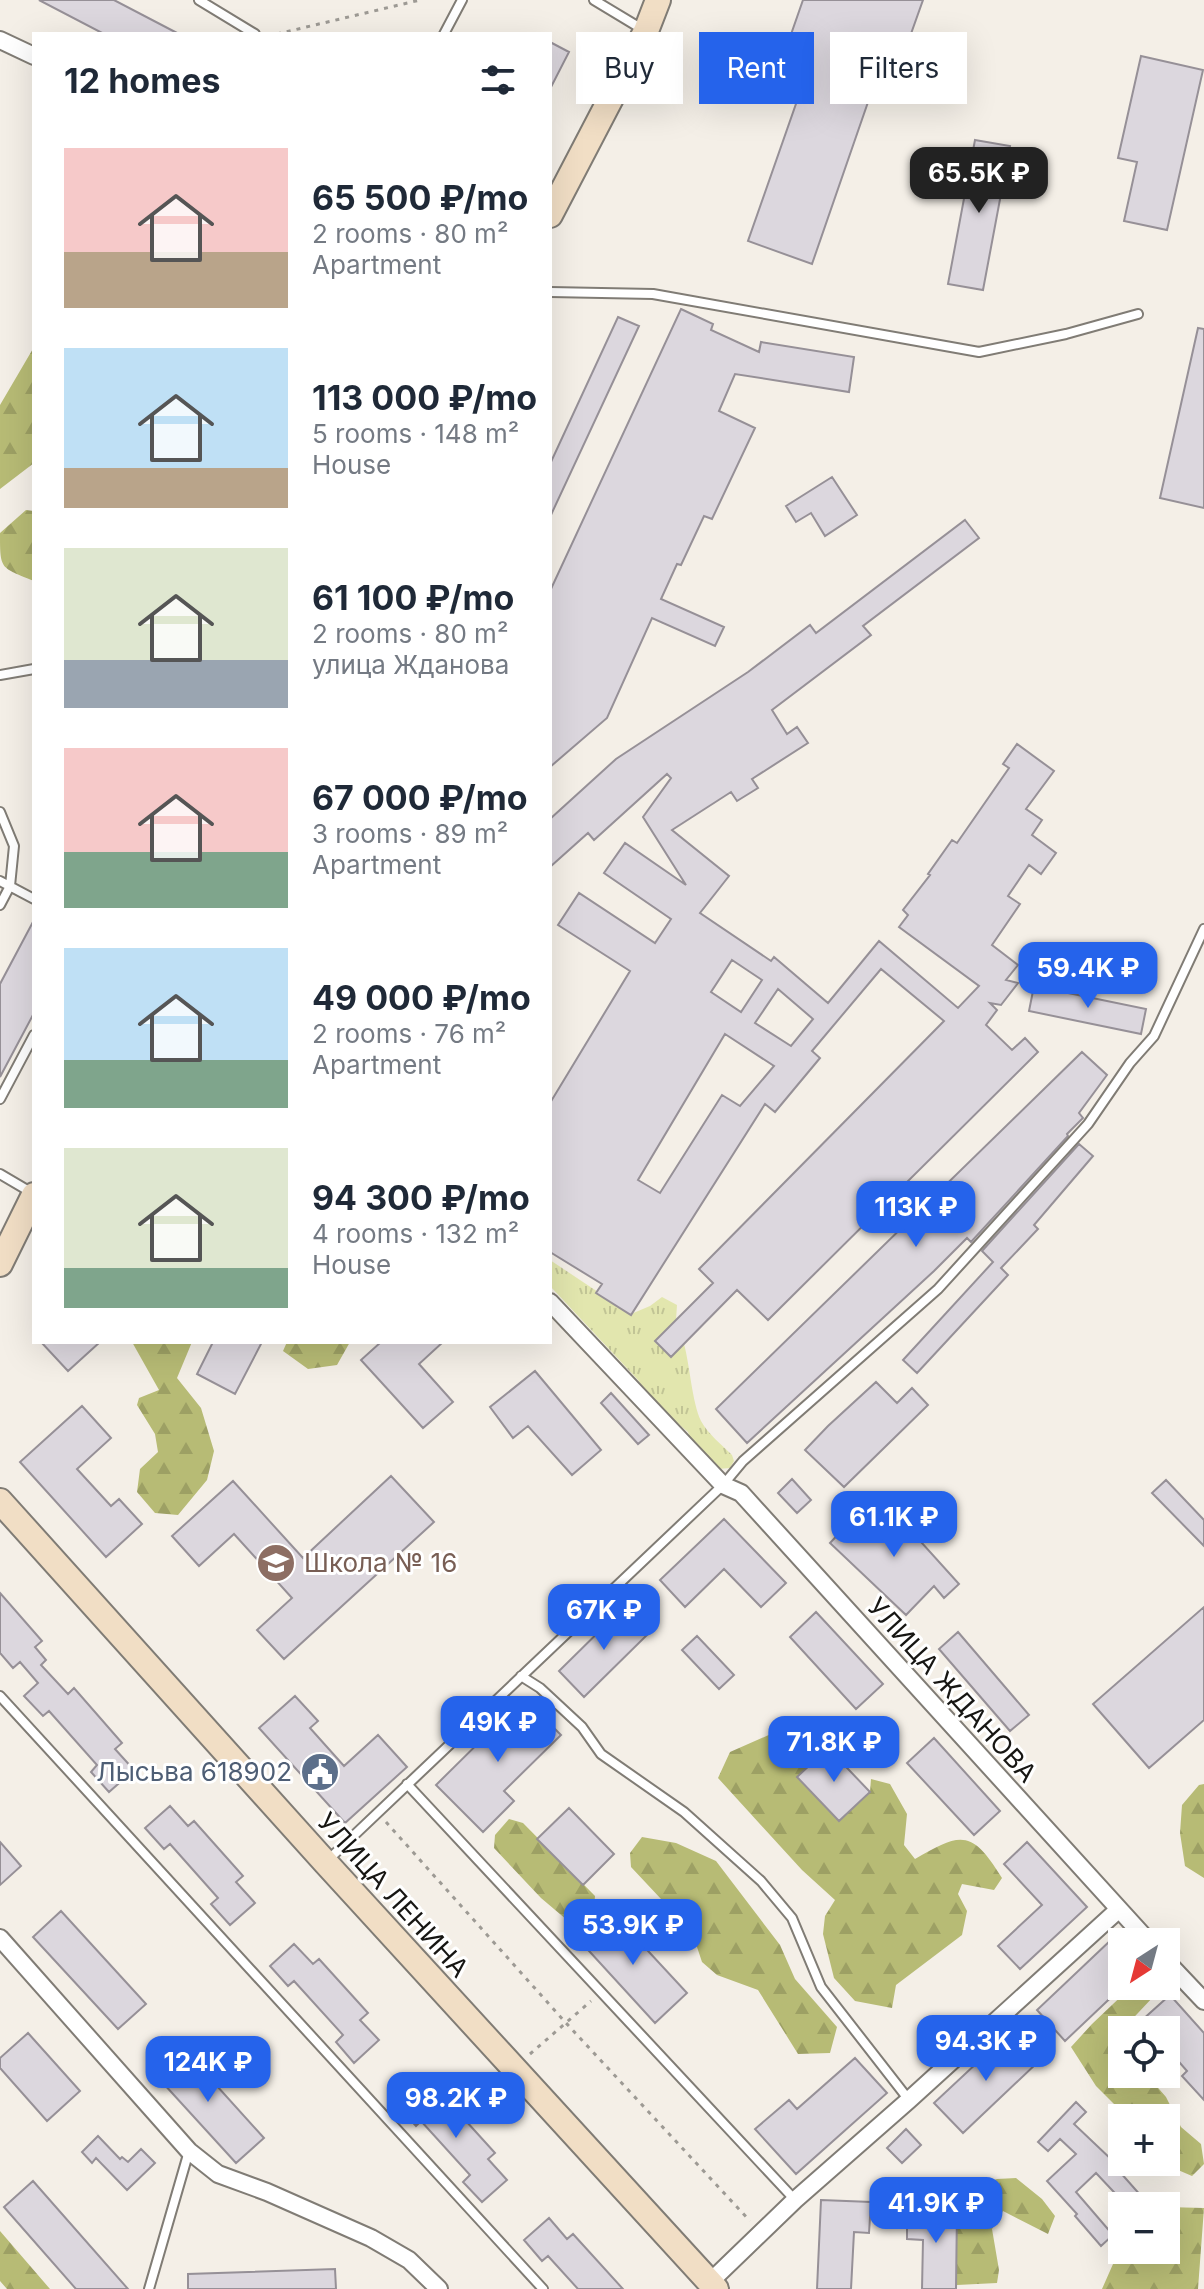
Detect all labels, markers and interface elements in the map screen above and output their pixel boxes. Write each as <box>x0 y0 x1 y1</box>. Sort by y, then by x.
chip: Buy <box>576 32 683 104</box>
chip: Rent <box>699 32 814 104</box>
chip: Filters <box>830 32 967 104</box>
icon: filters <box>476 58 520 102</box>
text: 12 homes <box>64 60 220 101</box>
pin: 65.5K ₽ <box>905 147 1053 215</box>
text: 65.5K ₽ <box>928 157 1030 188</box>
text: 65 500 ₽/mo <box>312 177 528 218</box>
icon: home <box>128 180 224 276</box>
text: 2 rooms · 80 m² <box>312 218 508 249</box>
text: Apartment <box>312 249 441 280</box>
text: 113 000 ₽/mo <box>312 377 537 418</box>
icon: home <box>128 380 224 476</box>
text: 5 rooms · 148 m² <box>312 418 519 449</box>
text: House <box>312 449 391 480</box>
text: 61 100 ₽/mo <box>312 577 514 618</box>
icon: home <box>128 580 224 676</box>
text: 2 rooms · 80 m² <box>312 618 508 649</box>
text: улица Жданова <box>312 649 509 680</box>
text: 67 000 ₽/mo <box>312 777 528 818</box>
icon: home <box>128 780 224 876</box>
text: 3 rooms · 89 m² <box>312 818 508 849</box>
text: Apartment <box>312 849 441 880</box>
pin: 59.4K ₽ <box>1014 942 1162 1010</box>
text: 59.4K ₽ <box>1036 952 1140 983</box>
text: 49 000 ₽/mo <box>312 977 531 1018</box>
icon: home <box>128 980 224 1076</box>
text: 2 rooms · 76 m² <box>312 1018 506 1049</box>
text: Apartment <box>312 1049 441 1080</box>
text: 94 300 ₽/mo <box>312 1177 530 1218</box>
icon: home <box>128 1180 224 1276</box>
pin: 113K ₽ <box>851 1181 981 1249</box>
text: 113K ₽ <box>874 1191 958 1222</box>
text: 4 rooms · 132 m² <box>312 1218 519 1249</box>
text: House <box>312 1249 391 1280</box>
pin: 61.1K ₽ <box>820 1491 968 1559</box>
text: 61.1K ₽ <box>849 1501 939 1532</box>
school or university icon: Школа № 16 <box>255 1542 297 1584</box>
place label: Школа № 16 <box>304 1547 457 1578</box>
pin: 67K ₽ <box>548 1584 660 1652</box>
street label: УЛИЦА ЖДАНОВА <box>861 1591 1043 1788</box>
text: 67K ₽ <box>566 1594 642 1625</box>
pin: 49K ₽ <box>442 1696 554 1764</box>
text: 49K ₽ <box>459 1706 537 1737</box>
pin: 71.8K ₽ <box>760 1716 908 1784</box>
text: 71.8K ₽ <box>786 1726 882 1757</box>
public building icon: Лысьва 618902 <box>299 1751 341 1793</box>
place label: Лысьва 618902 <box>96 1756 292 1787</box>
street label: УЛИЦА ЛЕНИНА <box>311 1806 475 1983</box>
pin: 53.9K ₽ <box>559 1899 707 1967</box>
text: 53.9K ₽ <box>582 1909 684 1940</box>
north arrow <box>1108 1928 1180 2000</box>
map controls <box>1108 1928 1180 2264</box>
pin: 94.3K ₽ <box>912 2015 1060 2083</box>
button: locate <box>1108 2016 1180 2088</box>
text: 94.3K ₽ <box>935 2025 1037 2056</box>
pin: 124K ₽ <box>143 2036 273 2104</box>
text: 124K ₽ <box>164 2046 252 2077</box>
pin: 98.2K ₽ <box>382 2072 530 2140</box>
text: 98.2K ₽ <box>405 2082 507 2113</box>
button: + <box>1108 2104 1180 2176</box>
pin: 41.9K ₽ <box>862 2177 1010 2245</box>
text: 41.9K ₽ <box>887 2187 985 2218</box>
button: − <box>1108 2192 1180 2264</box>

